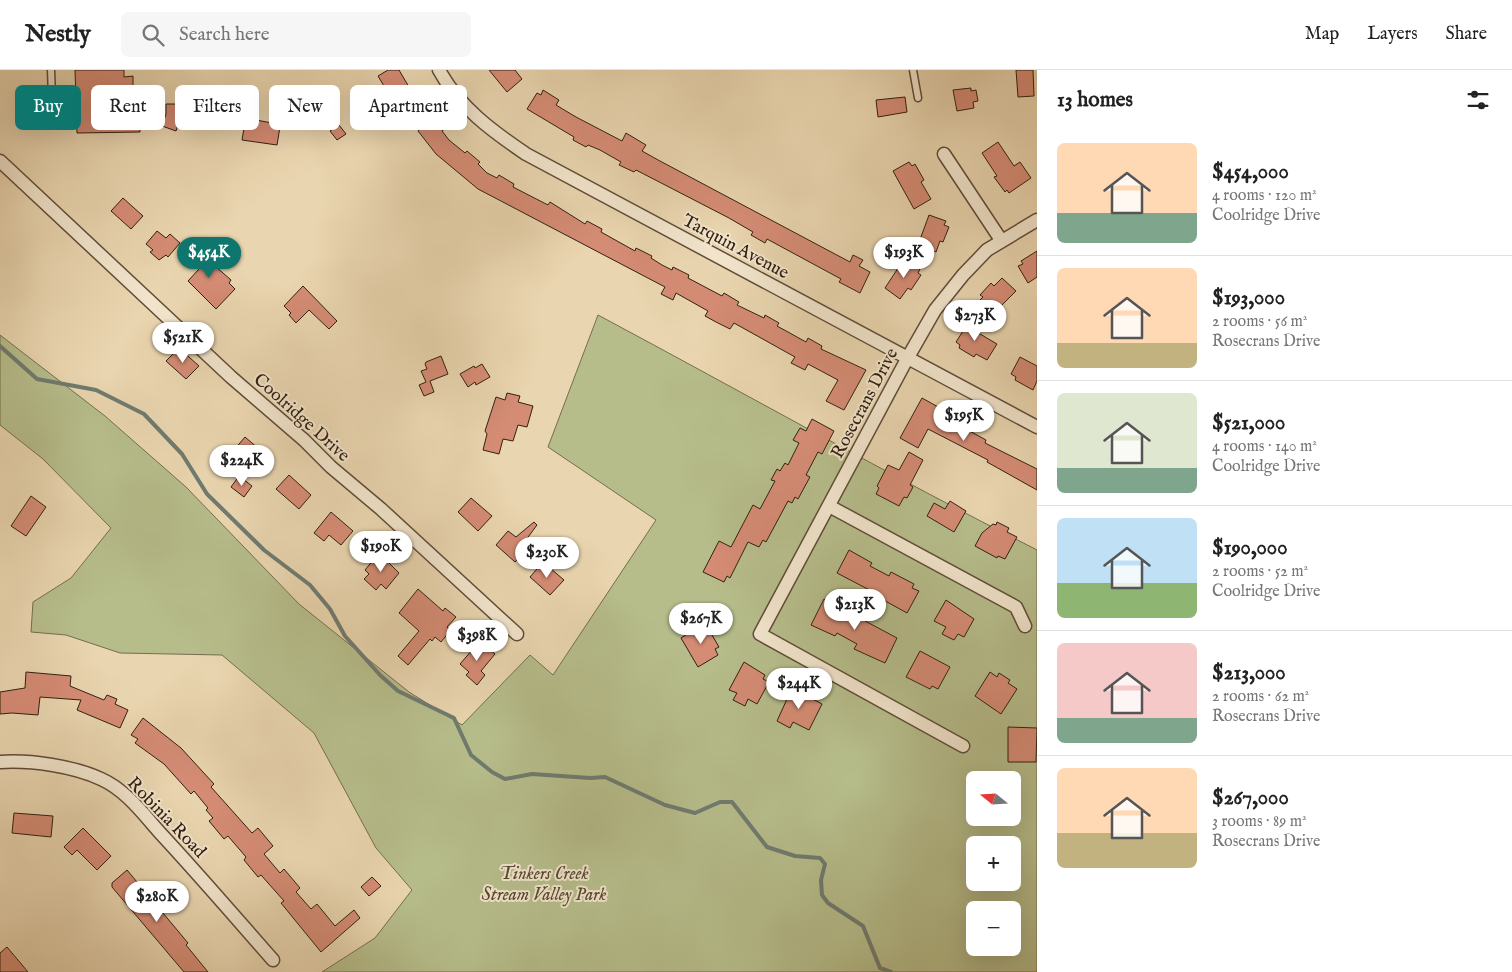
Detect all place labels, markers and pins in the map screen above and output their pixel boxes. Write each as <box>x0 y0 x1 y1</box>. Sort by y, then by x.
pin: $454K <box>174 236 244 279</box>
pin: $193K <box>869 236 939 279</box>
pin: $273K <box>940 300 1010 342</box>
pin: $521K <box>148 322 218 364</box>
pin: $195K <box>929 400 999 442</box>
pin: $224K <box>207 444 277 487</box>
pin: $190K <box>346 530 416 573</box>
pin: $230K <box>512 536 582 579</box>
pin: $213K <box>820 588 890 631</box>
pin: $267K <box>666 602 736 645</box>
pin: $398K <box>442 620 512 662</box>
pin: $244K <box>764 668 834 710</box>
pin: $280K <box>122 880 192 923</box>

